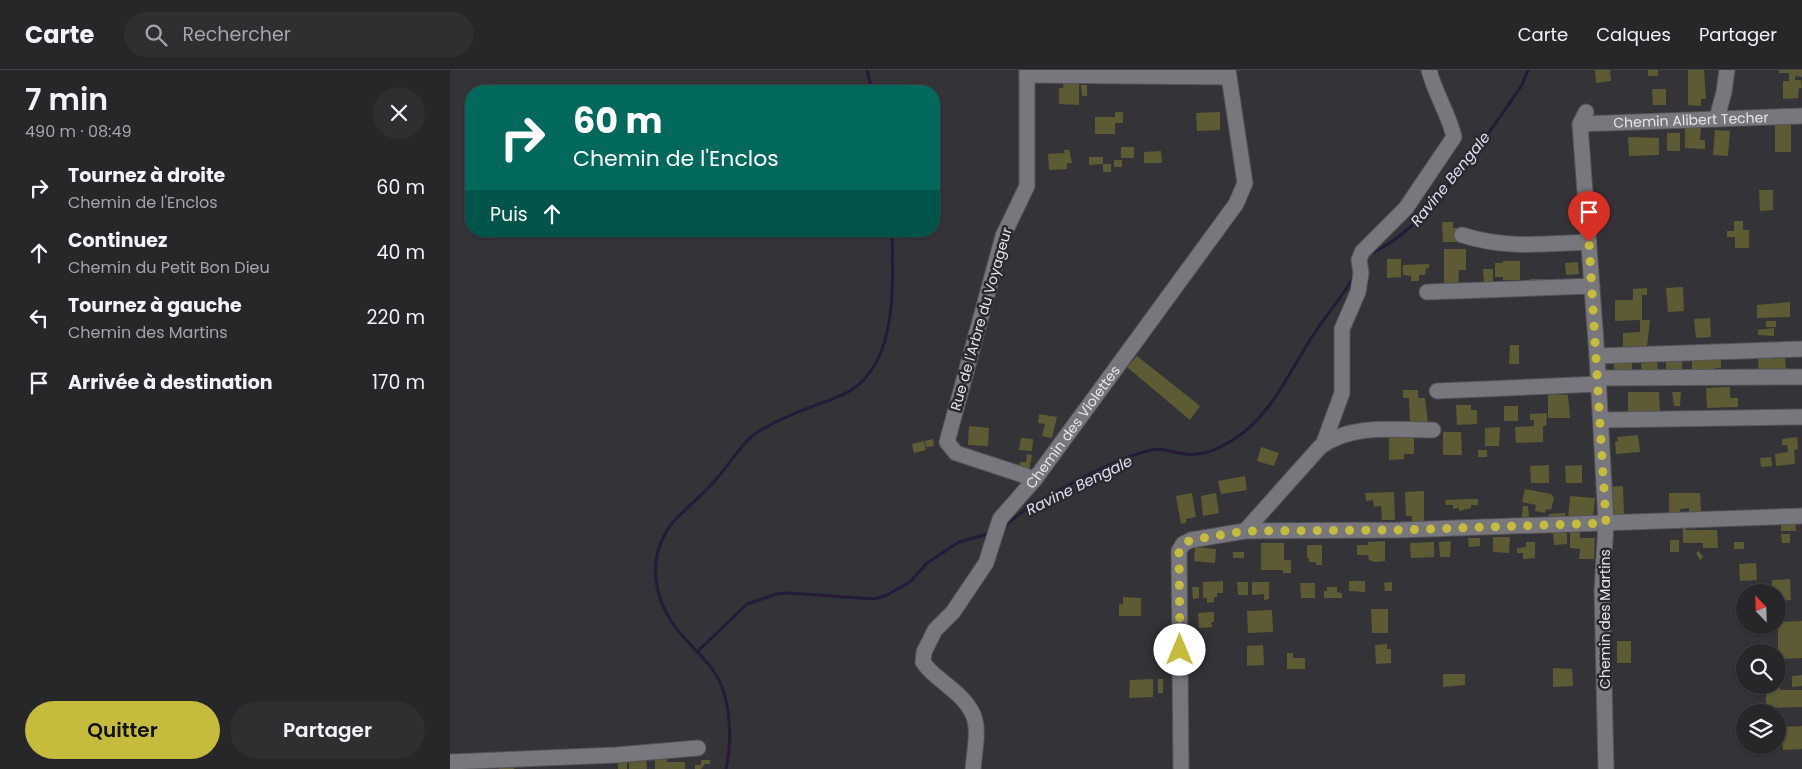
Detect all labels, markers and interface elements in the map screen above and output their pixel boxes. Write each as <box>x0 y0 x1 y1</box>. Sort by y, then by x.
search box <box>124 12 474 57</box>
text: Carte <box>25 18 94 51</box>
icon: search <box>142 21 170 49</box>
text: Rechercher <box>182 21 291 48</box>
text: Carte <box>1518 22 1568 47</box>
text: Calques <box>1596 22 1671 47</box>
text: Partager <box>1699 22 1777 47</box>
text: 7 min <box>25 78 108 121</box>
button: close <box>373 87 425 139</box>
text: 60 m <box>573 96 663 145</box>
icon: right <box>490 105 555 170</box>
street label: Chemin Alibert Techer <box>1613 107 1769 133</box>
text: 490 m · 08:49 <box>25 120 132 143</box>
water label: Ravine Bengale <box>1405 127 1495 231</box>
text: Chemin de l'Enclos <box>573 143 779 174</box>
text: Tournez à droite <box>68 162 225 189</box>
icon: right <box>25 174 53 202</box>
text: 60 m <box>376 174 425 201</box>
text: Chemin de l'Enclos <box>68 191 218 214</box>
pin <box>1568 191 1610 242</box>
icon: arrive <box>1575 198 1603 226</box>
icon: ahead <box>538 200 566 228</box>
text: Puis <box>490 201 528 228</box>
street label: Rue de l'Arbre du Voyageur <box>945 225 1017 413</box>
text: Continuez <box>68 227 167 254</box>
icon: ahead <box>25 239 53 267</box>
text: 40 m <box>376 239 425 266</box>
text: Chemin du Petit Bon Dieu <box>68 256 270 279</box>
text: Tournez à gauche <box>68 292 242 319</box>
icon: left <box>25 304 53 332</box>
text: 220 m <box>367 304 425 331</box>
text: Chemin des Martins <box>68 321 228 344</box>
street label: Chemin des Violettes <box>1021 361 1125 493</box>
icon: arrive <box>25 369 53 397</box>
text: Arrivée à destination <box>68 369 273 396</box>
text: 170 m <box>372 369 425 396</box>
water label: Ravine Bengale <box>1022 450 1136 520</box>
street label: Chemin des Martins <box>1595 549 1615 689</box>
north arrow <box>1736 584 1786 634</box>
map controls <box>1736 584 1786 754</box>
position arrow <box>1153 623 1205 675</box>
button: search <box>1736 644 1786 694</box>
button: Quitter <box>25 701 220 759</box>
button: Partager <box>230 701 425 759</box>
button: layers <box>1736 704 1786 754</box>

